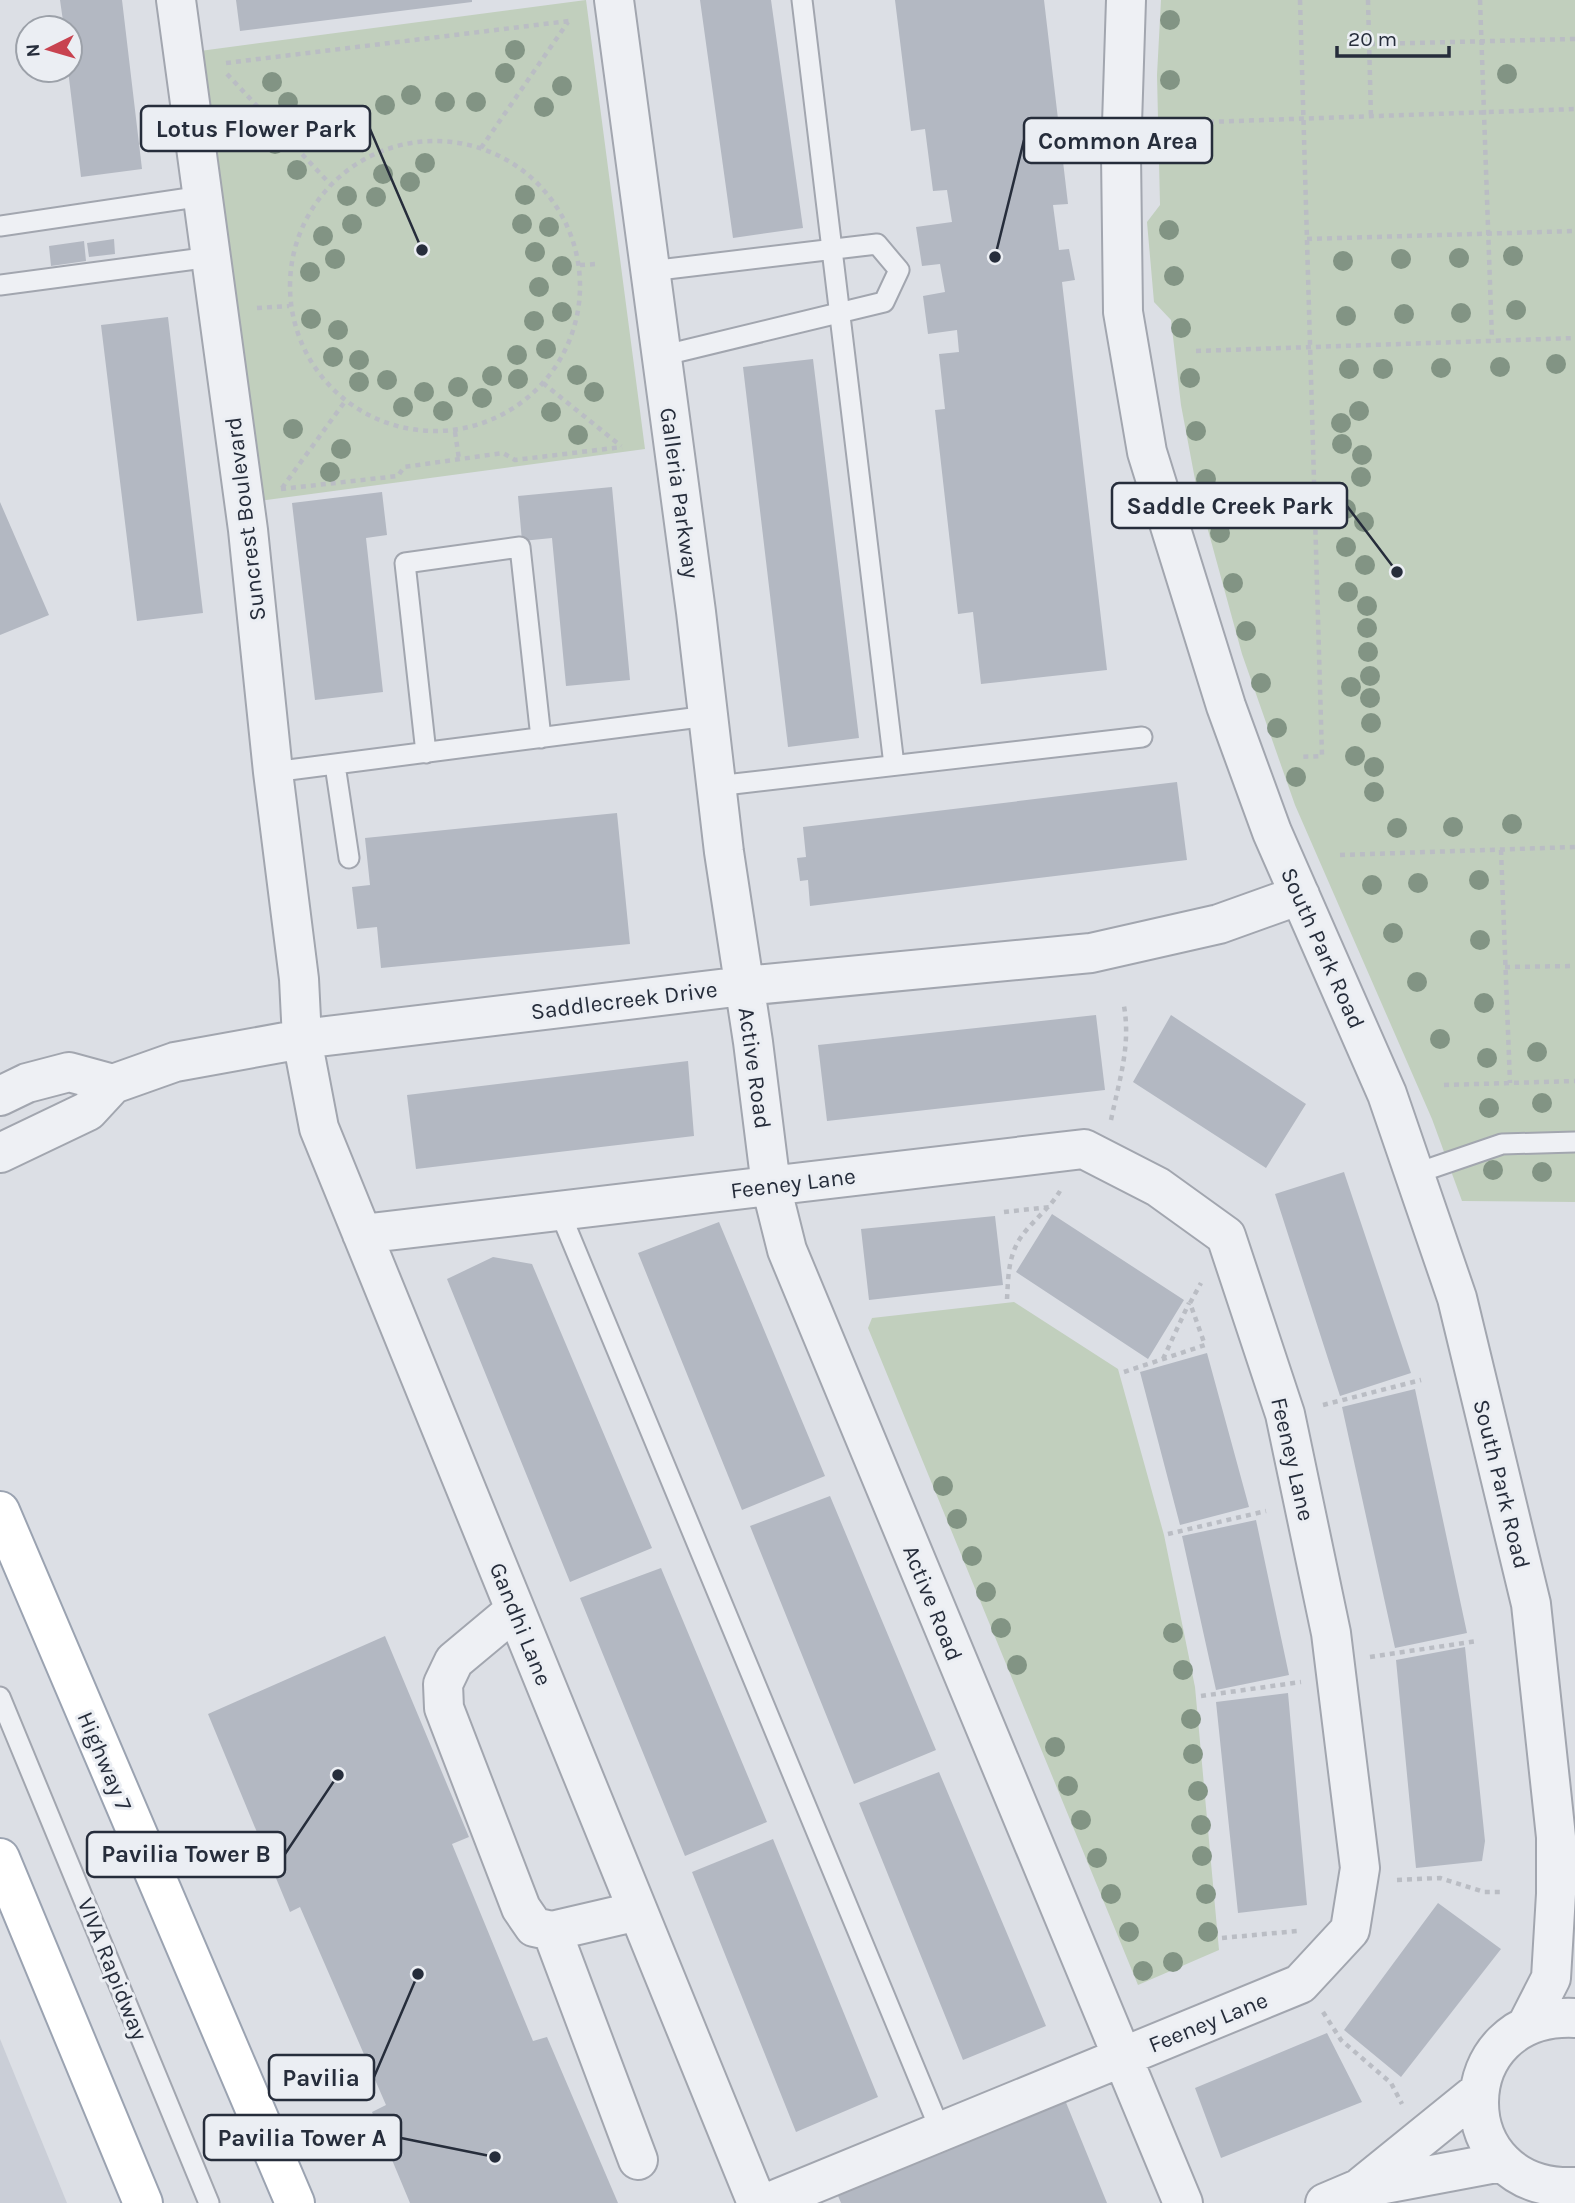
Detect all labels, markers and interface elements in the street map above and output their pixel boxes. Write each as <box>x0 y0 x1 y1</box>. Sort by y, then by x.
north arrow <box>14 14 84 84</box>
scale bar <box>1337 14 1449 58</box>
text: 20 m <box>1348 27 1397 51</box>
text: N <box>22 43 45 58</box>
callout: Lotus Flower Park <box>141 106 370 151</box>
text: Lotus Flower Park <box>156 115 356 143</box>
callout: Common Area <box>1024 118 1212 163</box>
text: Common Area <box>1038 127 1198 155</box>
street label: Galleria Parkway <box>654 406 705 580</box>
street label: Suncrest Boulevard <box>220 416 271 622</box>
callout: Saddle Creek Park <box>1112 483 1347 528</box>
text: Saddle Creek Park <box>1127 492 1333 520</box>
street label: South Park Road <box>1275 863 1370 1033</box>
street label: Saddlecreek Drive <box>529 976 719 1025</box>
street label: Active Road <box>733 1006 776 1131</box>
street label: Feeney Lane <box>729 1162 857 1205</box>
street label: Feeney Lane <box>1265 1395 1320 1524</box>
street label: South Park Road <box>1467 1397 1536 1572</box>
street label: Active Road <box>897 1541 968 1665</box>
street label: Gandhi Lane <box>484 1559 557 1690</box>
street label: Highway 7 <box>72 1707 138 1815</box>
callout: Pavilia Tower B <box>87 1832 285 1877</box>
text: Pavilia Tower B <box>101 1840 271 1868</box>
street label: VIVA Rapidway <box>72 1894 153 2044</box>
street label: Feeney Lane <box>1145 1986 1272 2059</box>
callout: Pavilia <box>269 2055 374 2100</box>
text: Pavilia <box>282 2064 360 2092</box>
callout: Pavilia Tower A <box>204 2115 401 2160</box>
text: Pavilia Tower A <box>217 2124 387 2152</box>

